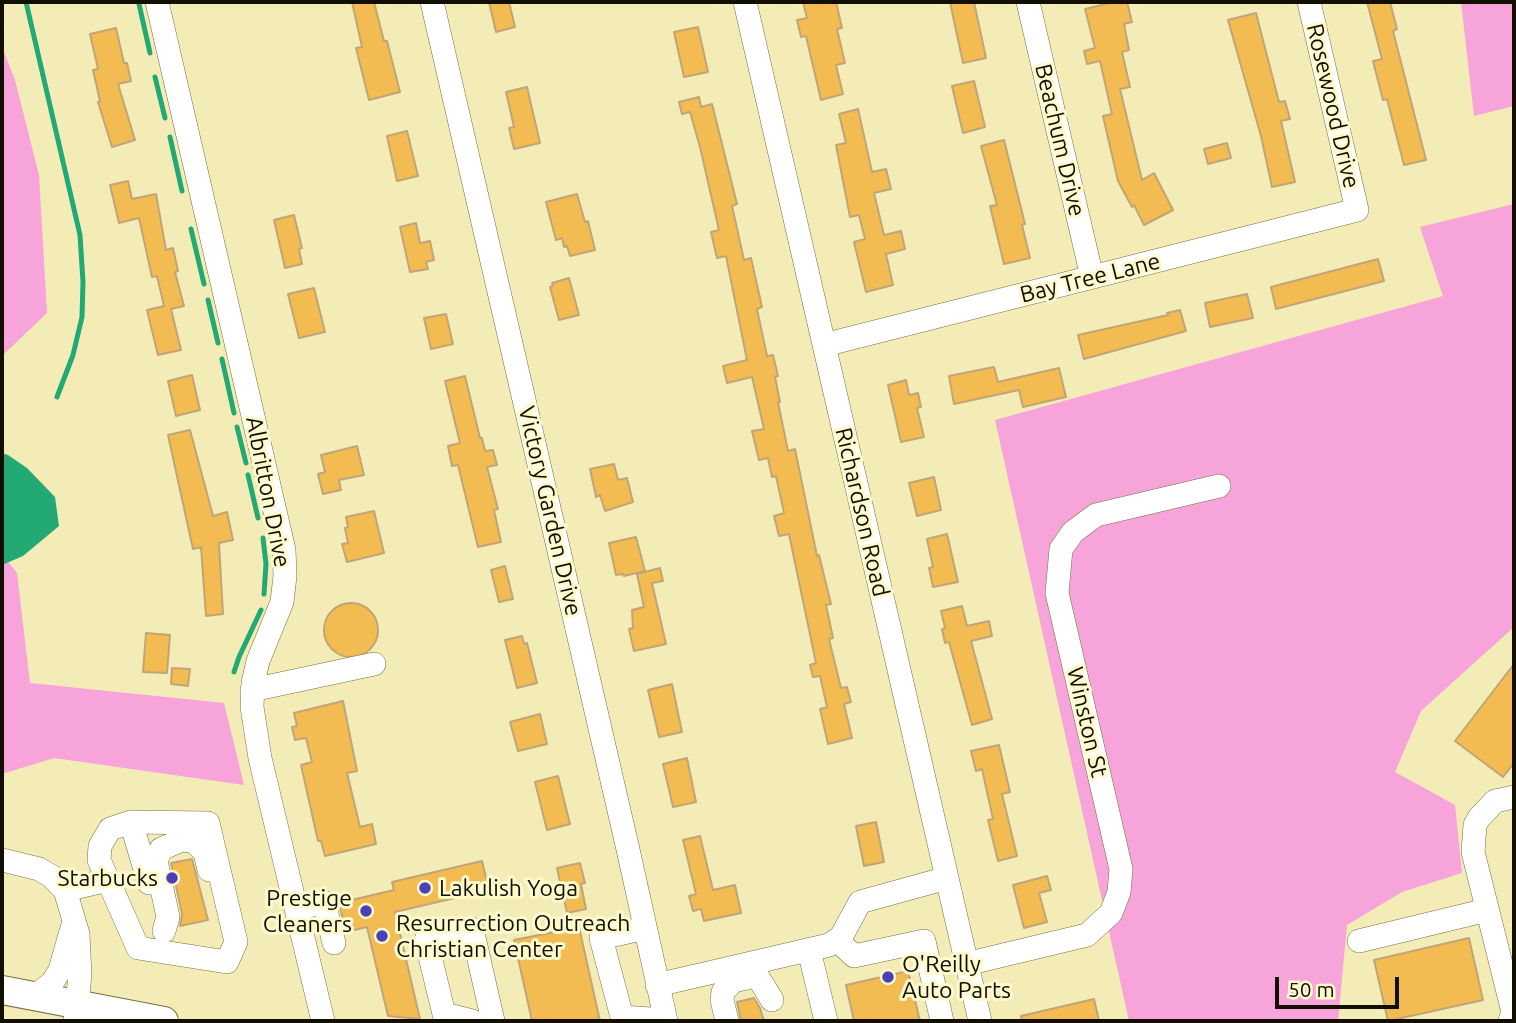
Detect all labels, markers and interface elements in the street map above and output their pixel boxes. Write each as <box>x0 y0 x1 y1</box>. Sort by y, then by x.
street label: Rosewood Drive <box>1301 21 1365 191</box>
street label: Beachum Drive <box>1029 61 1091 219</box>
street label: Bay Tree Lane <box>1017 247 1163 309</box>
street label: Victory Garden Drive <box>512 403 588 619</box>
street label: Albritton Drive <box>240 414 296 570</box>
street label: Richardson Road <box>829 425 895 599</box>
street label: Winston St <box>1061 664 1113 780</box>
place label: Starbucks <box>58 864 158 892</box>
marker: Starbucks <box>164 870 180 886</box>
place label: Lakulish Yoga <box>439 874 578 902</box>
marker: Lakulish Yoga <box>417 880 433 896</box>
place label: Prestige Cleaners <box>263 884 352 938</box>
marker: Prestige Cleaners <box>358 903 374 919</box>
place label: Resurrection Outreach Christian Center <box>396 909 630 963</box>
marker: Resurrection Outreach Christian Center <box>374 928 390 944</box>
place label: O'Reilly Auto Parts <box>902 950 1011 1004</box>
scale bar <box>1278 964 1402 1008</box>
marker: O'Reilly Auto Parts <box>880 969 896 985</box>
text: 50 m <box>1288 977 1335 1001</box>

